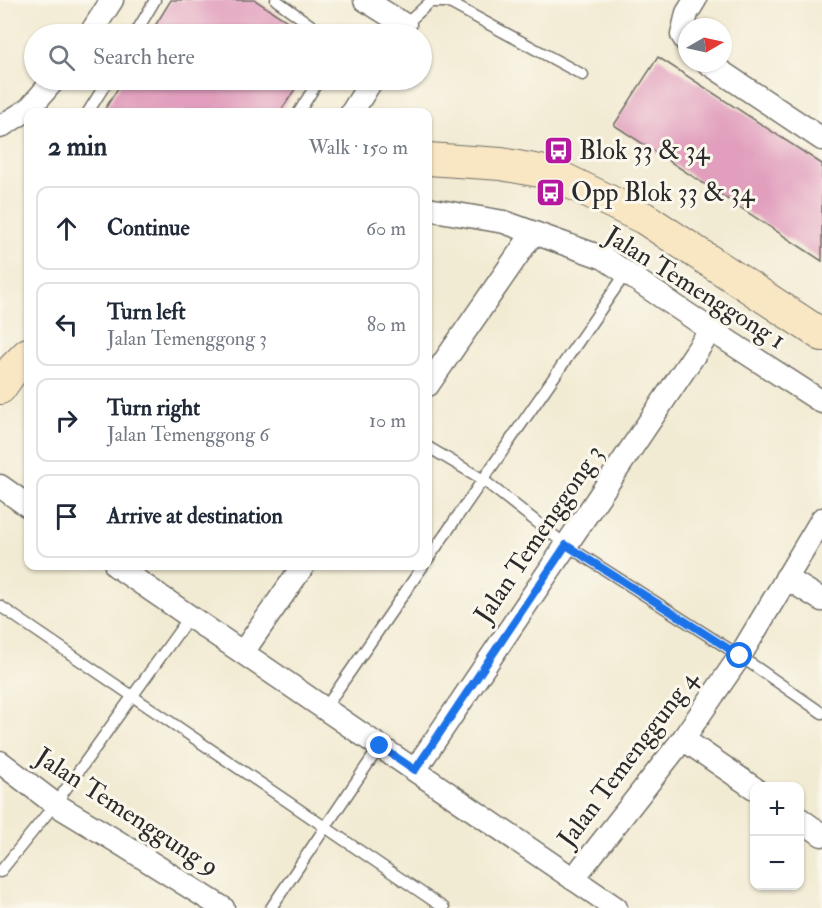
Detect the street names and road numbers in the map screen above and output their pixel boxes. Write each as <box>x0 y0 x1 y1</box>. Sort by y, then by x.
street label: Jalan Temenggong 1 <box>598 219 791 356</box>
street label: Jalan Temenggong 3 <box>467 439 610 630</box>
street label: Jalan Temenggung 4 <box>551 663 705 855</box>
street label: Jalan Temenggung 9 <box>28 740 225 883</box>

